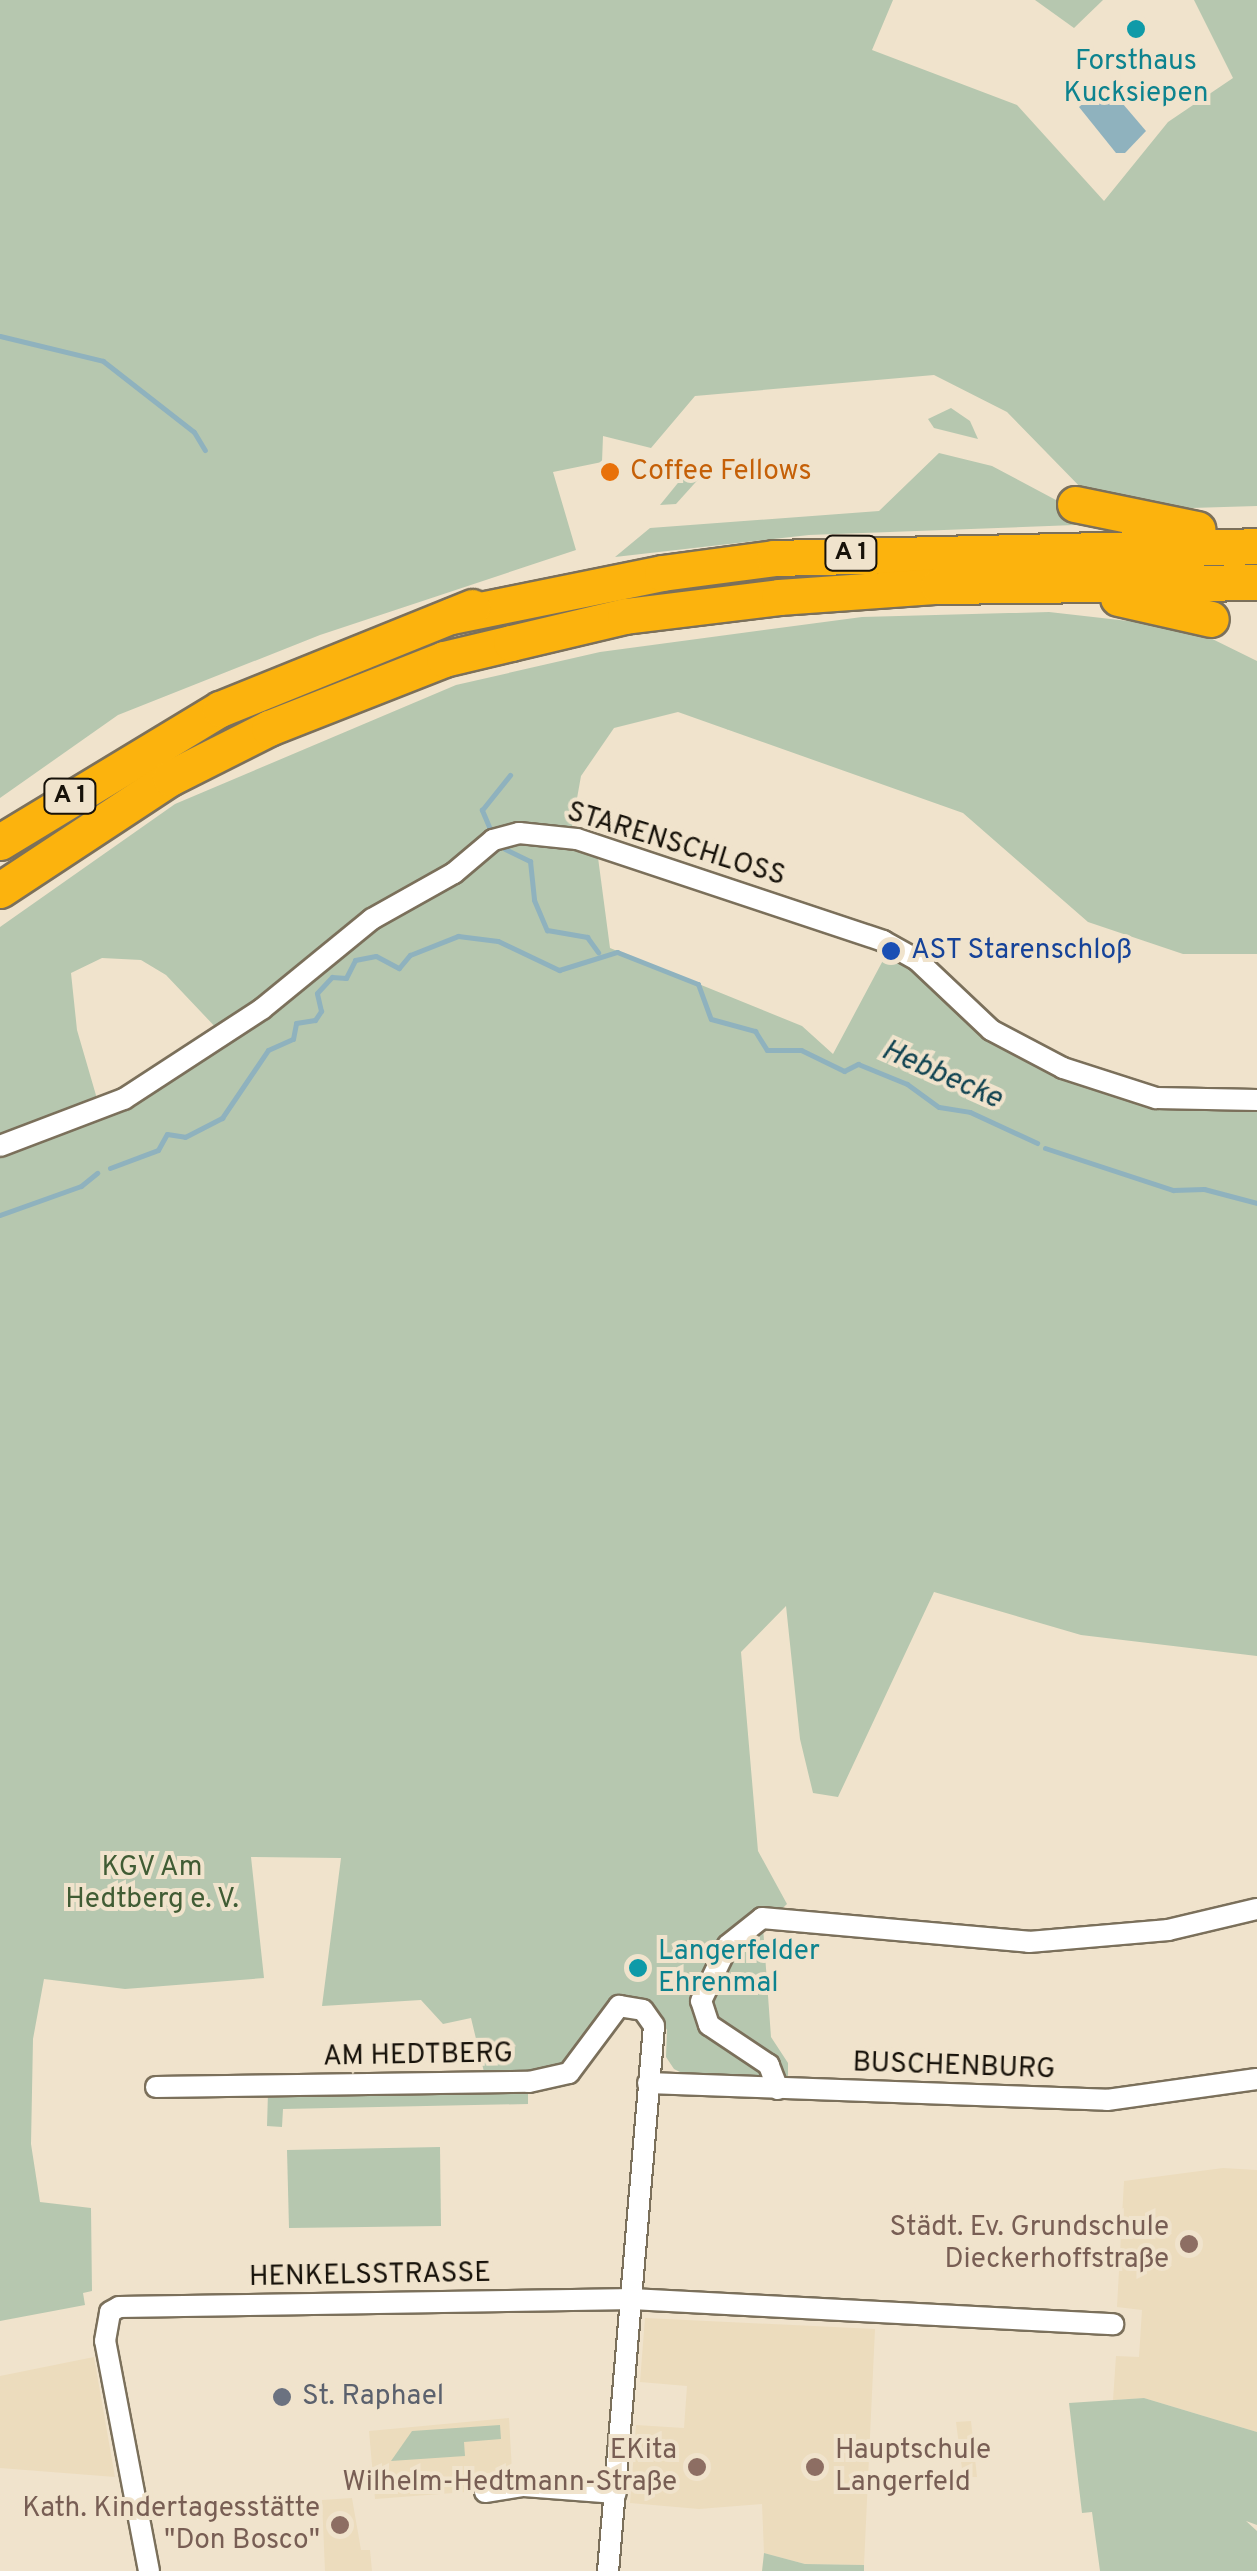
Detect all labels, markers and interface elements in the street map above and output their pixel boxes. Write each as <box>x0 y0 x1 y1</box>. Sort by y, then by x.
marker: Forsthaus Kucksiepen <box>1125 18 1147 40</box>
place label: Forsthaus Kucksiepen <box>1063 45 1209 111</box>
place label: Coffee Fellows <box>630 455 812 489</box>
marker: Coffee Fellows <box>599 461 621 483</box>
road number: A 1 <box>824 533 878 573</box>
road number: A 1 <box>42 776 98 816</box>
street label: STARENSCHLOSS <box>563 796 789 894</box>
place label: AST Starenschloß <box>911 934 1133 968</box>
marker: AST Starenschloß <box>880 940 902 962</box>
water label: Hebbecke <box>875 1034 1007 1118</box>
park label: KGV Am Hedtberg e. V. <box>65 1851 239 1917</box>
place label: Langerfelder Ehrenmal <box>658 1935 820 2001</box>
marker: Langerfelder Ehrenmal <box>627 1957 649 1979</box>
street label: AM HEDTBERG <box>323 2038 513 2074</box>
street label: BUSCHENBURG <box>852 2047 1056 2087</box>
place label: Städt. Ev. Grundschule Dieckerhoffstraße <box>890 2211 1169 2277</box>
marker: Städt. Ev. Grundschule Dieckerhoffstraße <box>1178 2233 1200 2255</box>
street label: HENKELSSTRASSE <box>249 2257 491 2295</box>
place label: St. Raphael <box>302 2380 444 2414</box>
marker: St. Raphael <box>271 2386 293 2408</box>
place label: EKita Wilhelm-Hedtmann-Straße <box>342 2434 677 2500</box>
place label: Hauptschule Langerfeld <box>835 2434 991 2500</box>
marker: EKita Wilhelm-Hedtmann-Straße <box>686 2456 708 2478</box>
marker: Hauptschule Langerfeld <box>804 2456 826 2478</box>
place label: Kath. Kindertagesstätte "Don Bosco" <box>22 2492 320 2558</box>
marker: Kath. Kindertagesstätte "Don Bosco" <box>329 2514 351 2536</box>

